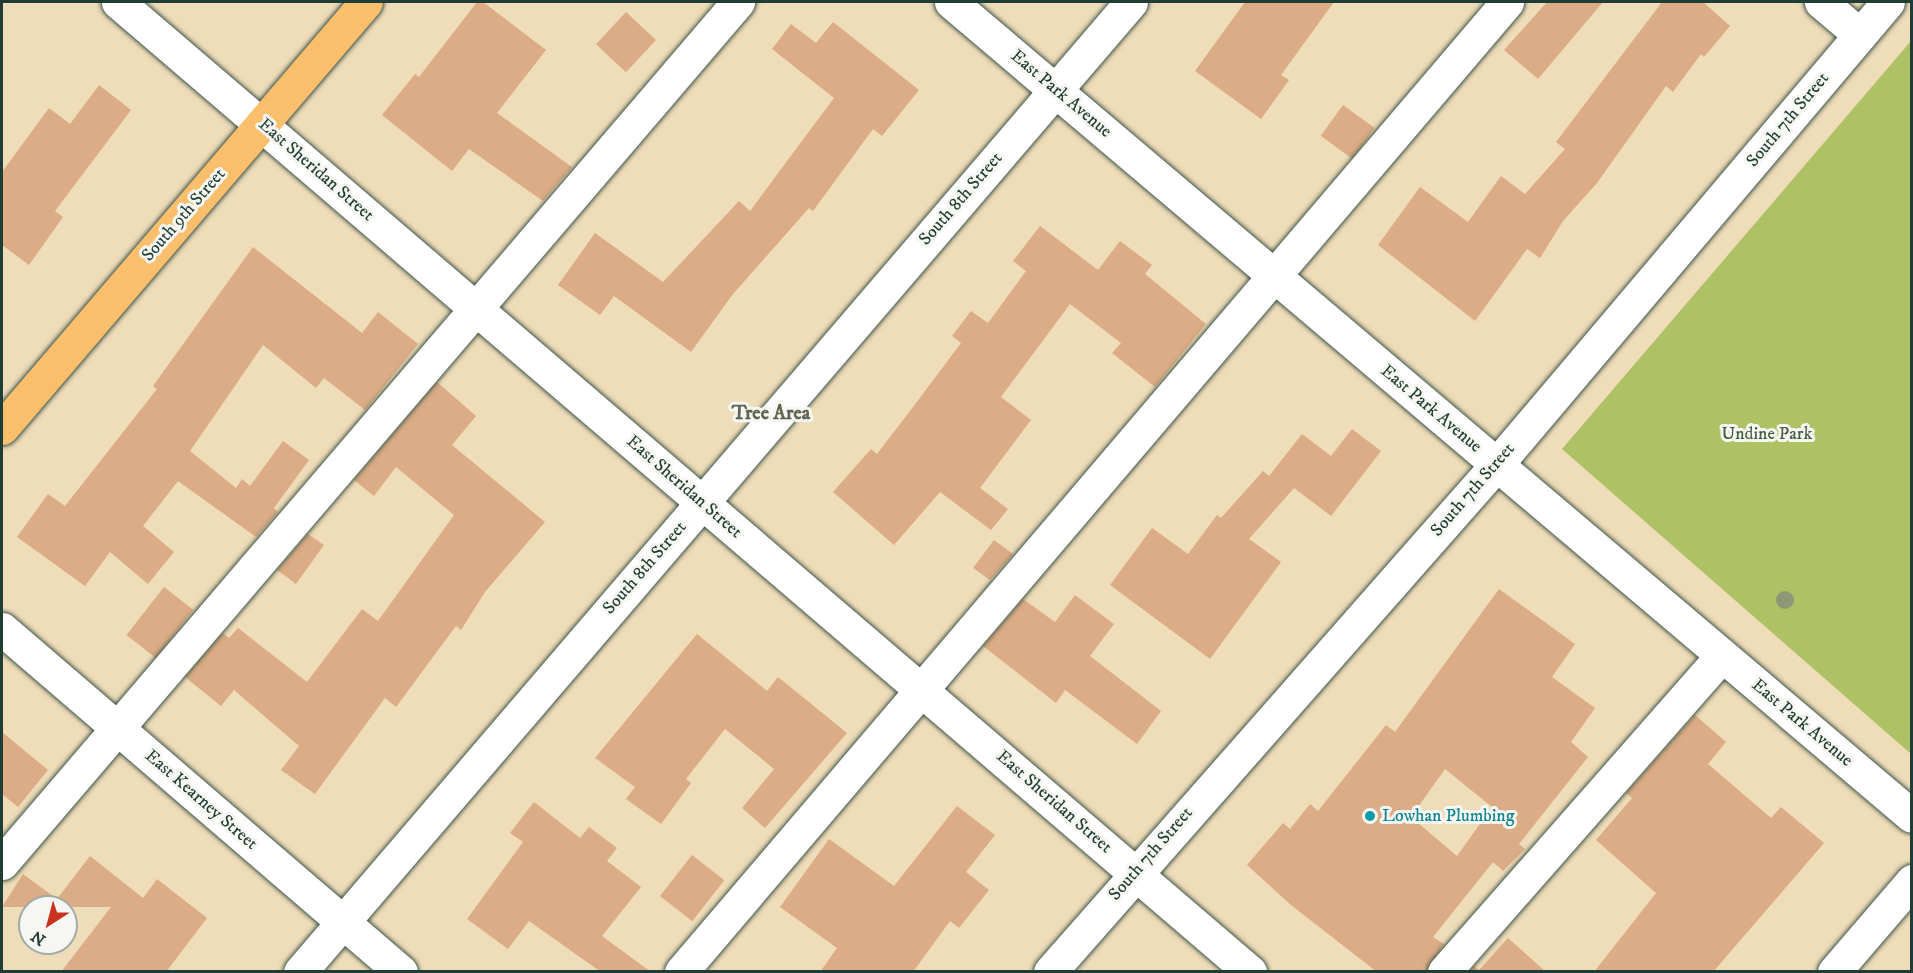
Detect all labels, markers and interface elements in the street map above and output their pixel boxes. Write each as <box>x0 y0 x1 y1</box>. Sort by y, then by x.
street label: East Park Avenue <box>1006 45 1116 143</box>
street label: South 7th Street <box>1742 68 1834 172</box>
street label: East Sheridan Street <box>254 114 378 226</box>
street label: South 8th Street <box>915 148 1007 250</box>
street label: South 9th Street <box>138 164 230 266</box>
street label: East Park Avenue <box>1376 360 1486 458</box>
district label: Tree Area <box>732 401 810 425</box>
park label: Undine Park <box>1722 423 1812 445</box>
street label: East Sheridan Street <box>622 431 746 543</box>
street label: South 7th Street <box>1426 439 1520 541</box>
street label: South 8th Street <box>599 517 691 619</box>
street label: East Park Avenue <box>1747 674 1857 772</box>
street label: East Kearney Street <box>140 745 262 855</box>
street label: East Sheridan Street <box>992 746 1116 858</box>
street label: South 7th Street <box>1104 803 1198 905</box>
place label: Lowhan Plumbing <box>1382 805 1514 827</box>
marker: Lowhan Plumbing <box>1363 809 1377 823</box>
north arrow <box>18 895 78 955</box>
text: N <box>27 926 50 950</box>

